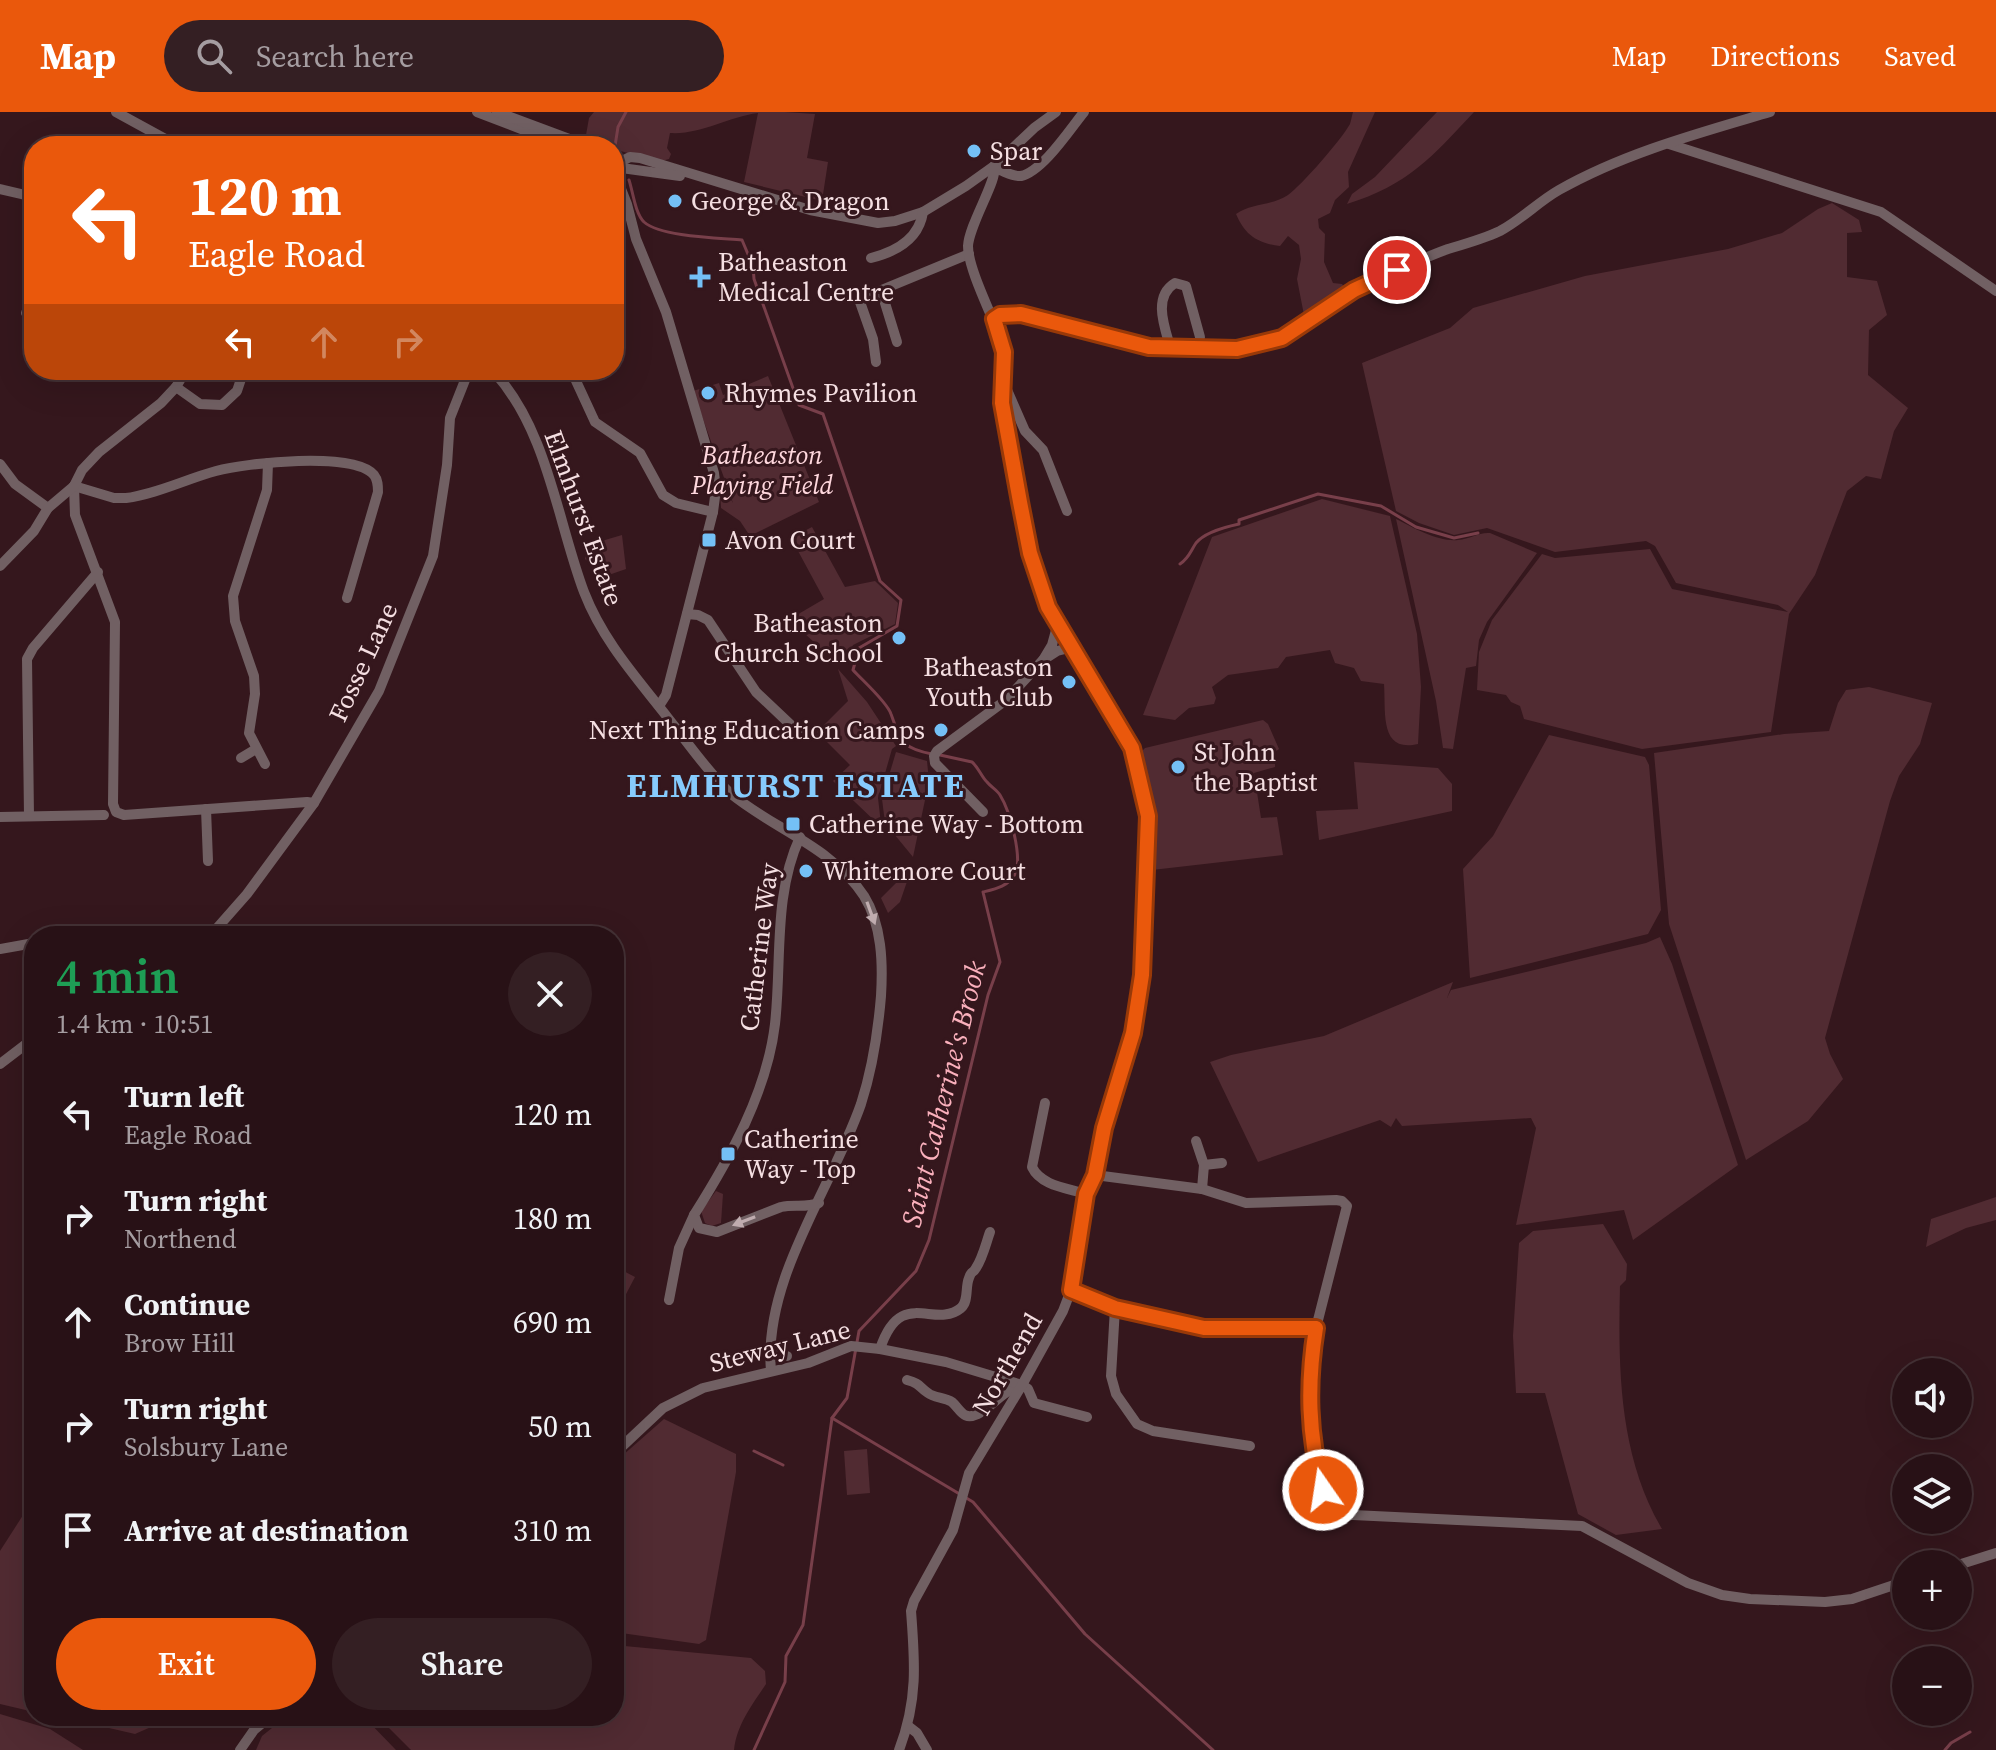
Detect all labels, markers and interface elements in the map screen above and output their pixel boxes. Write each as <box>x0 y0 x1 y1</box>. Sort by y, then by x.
search box <box>164 20 724 92</box>
text: Map <box>40 30 116 82</box>
icon: search <box>192 34 236 78</box>
text: Search here <box>256 36 414 77</box>
text: Map <box>1612 37 1667 75</box>
text: Directions <box>1711 37 1840 75</box>
text: Saved <box>1884 37 1956 75</box>
place label: Spar <box>990 133 1042 169</box>
marker: Spar <box>965 142 983 160</box>
text: 120 m <box>188 157 342 234</box>
icon: left <box>56 168 160 272</box>
place label: George & Dragon <box>691 183 890 219</box>
marker: George & Dragon <box>666 192 684 210</box>
text: Eagle Road <box>188 230 365 279</box>
pin <box>1363 236 1431 304</box>
place label: Batheaston Medical Centre <box>718 244 894 310</box>
icon: arrive <box>1375 248 1419 292</box>
marker: Batheaston Medical Centre <box>689 266 711 288</box>
icon: left <box>218 320 262 364</box>
icon: ahead <box>302 320 346 364</box>
icon: right <box>386 320 430 364</box>
place label: Rhymes Pavilion <box>724 375 918 411</box>
marker: Rhymes Pavilion <box>699 384 717 402</box>
street label: Elmhurst Estate <box>536 425 632 611</box>
park label: Batheaston Playing Field <box>690 437 833 503</box>
place label: Avon Court <box>725 522 855 558</box>
marker: Avon Court <box>700 531 718 549</box>
street label: Fosse Lane <box>320 596 406 728</box>
place label: Batheaston Church School <box>714 605 883 671</box>
marker: Batheaston Church School <box>890 629 908 647</box>
place label: Batheaston Youth Club <box>923 649 1053 715</box>
marker: Batheaston Youth Club <box>1060 673 1078 691</box>
place label: Next Thing Education Camps <box>589 712 925 748</box>
marker: Next Thing Education Camps <box>932 721 950 739</box>
place label: St John the Baptist <box>1194 734 1318 800</box>
marker: St John the Baptist <box>1169 758 1187 776</box>
district label: ELMHURST ESTATE <box>626 762 966 808</box>
place label: Catherine Way - Bottom <box>809 806 1084 842</box>
marker: Catherine Way - Bottom <box>784 815 802 833</box>
place label: Whitemore Court <box>822 853 1026 889</box>
street label: Catherine Way <box>731 860 787 1033</box>
marker: Whitemore Court <box>797 862 815 880</box>
one-way arrow <box>865 901 877 925</box>
text: 4 min <box>56 943 179 1009</box>
button: close <box>508 952 592 1036</box>
water label: Saint Catherine's Brook <box>892 956 995 1231</box>
text: 1.4 km · 10:51 <box>56 1006 213 1042</box>
text: Turn left <box>124 1076 244 1117</box>
icon: left <box>56 1092 100 1136</box>
text: 120 m <box>513 1094 592 1135</box>
text: Eagle Road <box>124 1117 252 1153</box>
place label: Catherine Way - Top <box>744 1121 859 1187</box>
marker: Catherine Way - Top <box>719 1145 737 1163</box>
text: Turn right <box>124 1180 267 1221</box>
icon: right <box>56 1196 100 1240</box>
text: 180 m <box>513 1198 592 1239</box>
one-way arrow <box>732 1215 756 1228</box>
text: Northend <box>124 1221 236 1257</box>
text: Continue <box>124 1284 250 1325</box>
icon: ahead <box>56 1300 100 1344</box>
text: 690 m <box>513 1302 592 1343</box>
street label: Northend <box>963 1306 1051 1422</box>
street label: Steway Lane <box>706 1311 854 1381</box>
text: Brow Hill <box>124 1325 235 1361</box>
map controls <box>1892 1358 1972 1726</box>
button: sound <box>1892 1358 1972 1438</box>
text: Turn right <box>124 1388 267 1429</box>
icon: right <box>56 1404 100 1448</box>
text: 50 m <box>528 1406 592 1447</box>
text: Solsbury Lane <box>124 1429 288 1465</box>
position arrow <box>1281 1448 1365 1532</box>
button: layers <box>1892 1454 1972 1534</box>
icon: arrive <box>56 1508 100 1552</box>
text: Arrive at destination <box>124 1510 409 1551</box>
text: 310 m <box>513 1510 592 1551</box>
button: + <box>1892 1550 1972 1630</box>
button: Exit <box>56 1618 316 1710</box>
button: Share <box>332 1618 592 1710</box>
button: − <box>1892 1646 1972 1726</box>

